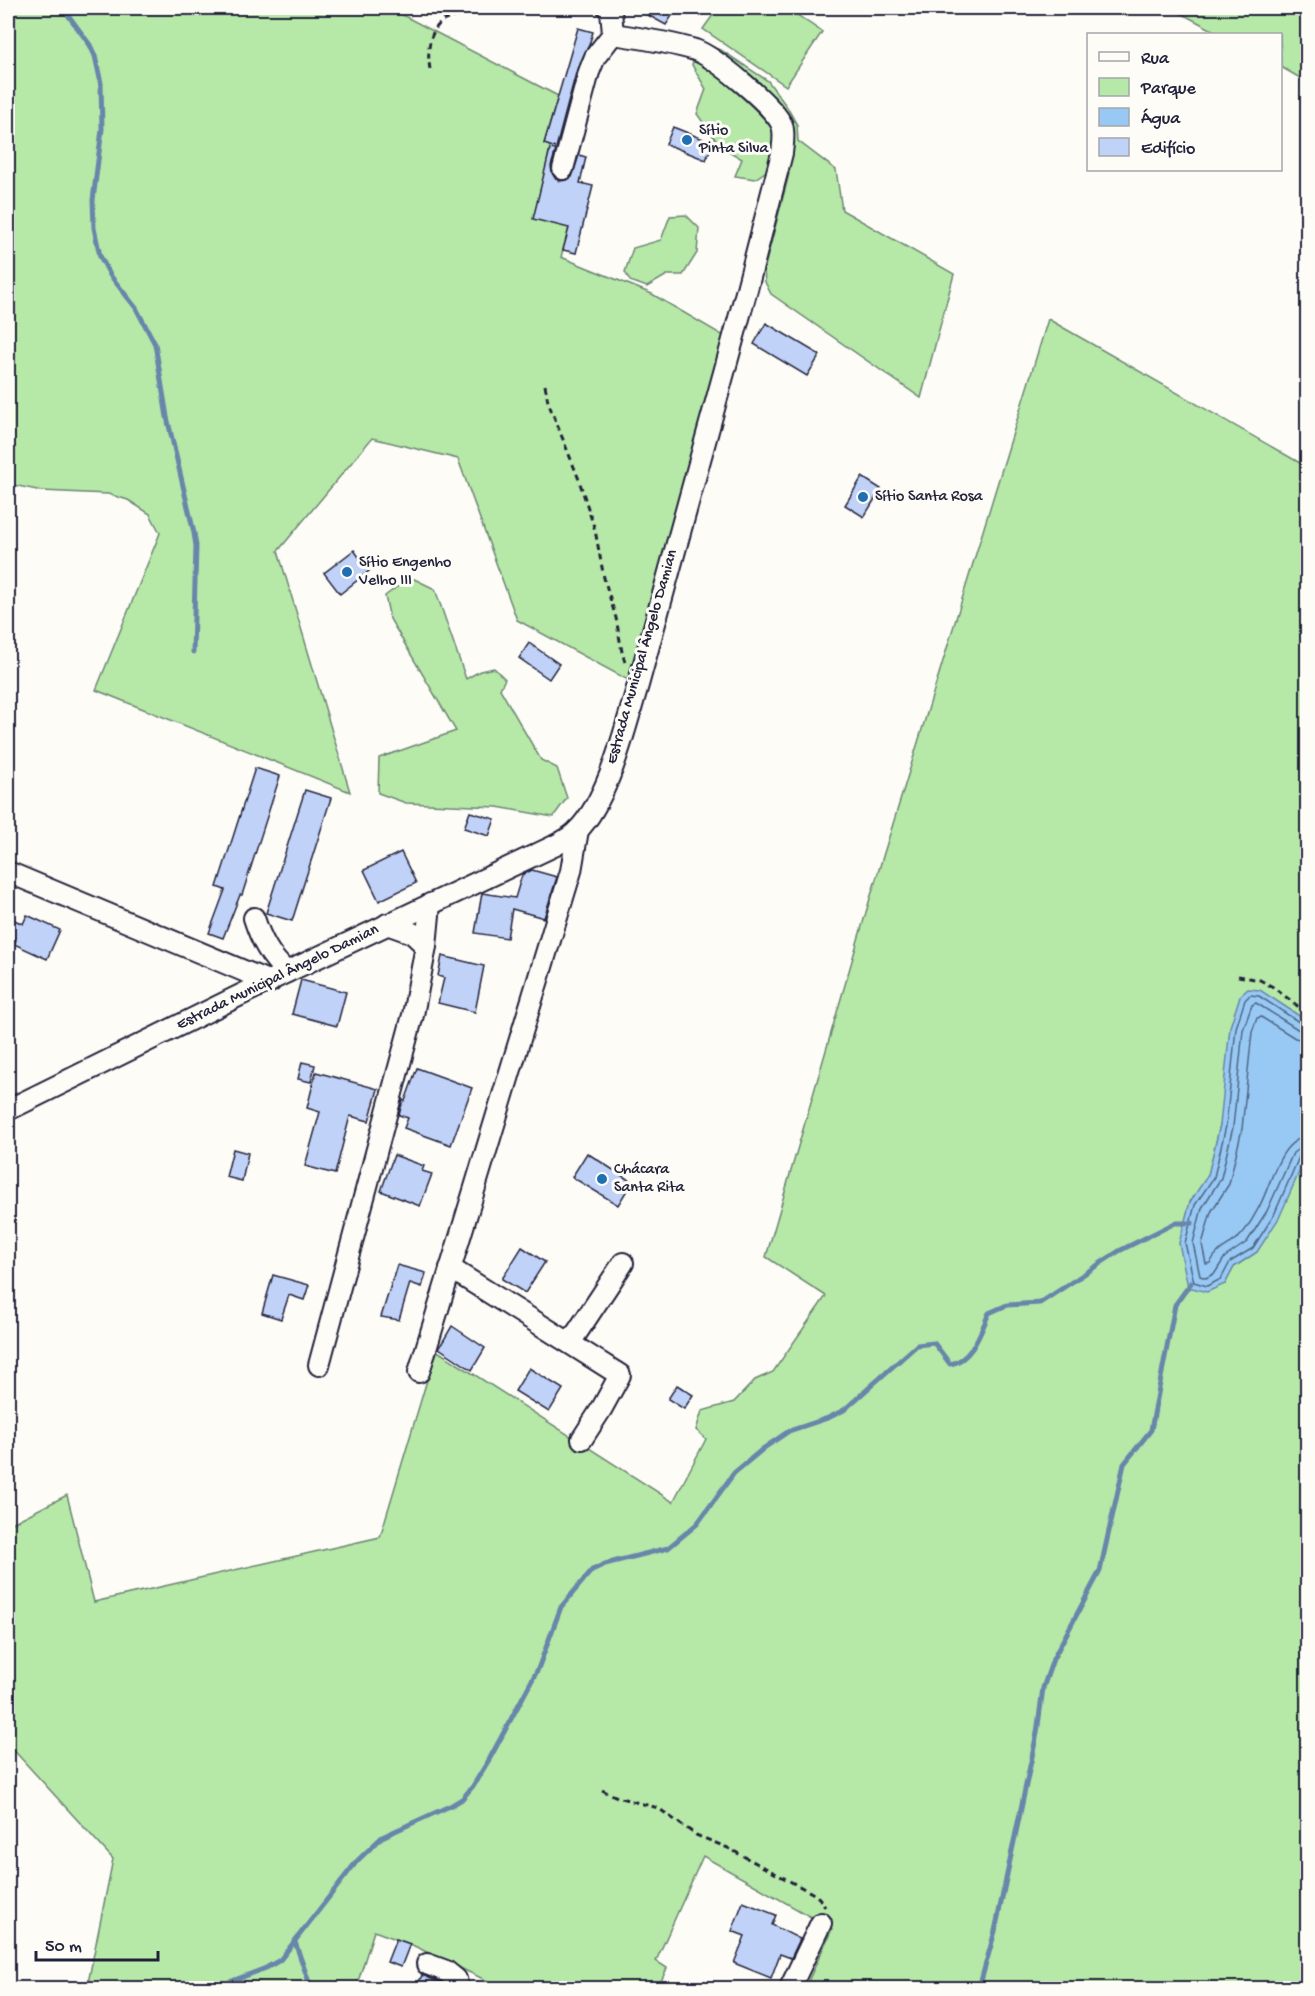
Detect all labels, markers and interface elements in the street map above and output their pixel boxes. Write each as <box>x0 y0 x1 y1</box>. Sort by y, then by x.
legend <box>1087 33 1282 171</box>
text: Rua <box>1141 49 1170 70</box>
text: Parque <box>1140 79 1197 100</box>
text: Água <box>1141 108 1181 130</box>
place label: Sítio Pinta Silva <box>698 122 770 159</box>
marker: Sítio Pinta Silva <box>680 133 694 147</box>
text: Edifício <box>1141 139 1195 160</box>
place label: Sítio Santa Rosa <box>875 488 984 507</box>
marker: Sítio Santa Rosa <box>856 490 870 504</box>
street label: Estrada Municipal Ângelo Damian <box>601 547 683 766</box>
place label: Sítio Engenho Velho III <box>358 554 451 591</box>
marker: Sítio Engenho Velho III <box>340 565 354 579</box>
street label: Estrada Municipal Ângelo Damian <box>173 919 382 1035</box>
place label: Chácara Santa Rita <box>614 1161 685 1198</box>
marker: Chácara Santa Rita <box>595 1172 609 1186</box>
scale bar <box>36 1924 158 1962</box>
text: 50 m <box>45 1937 82 1958</box>

